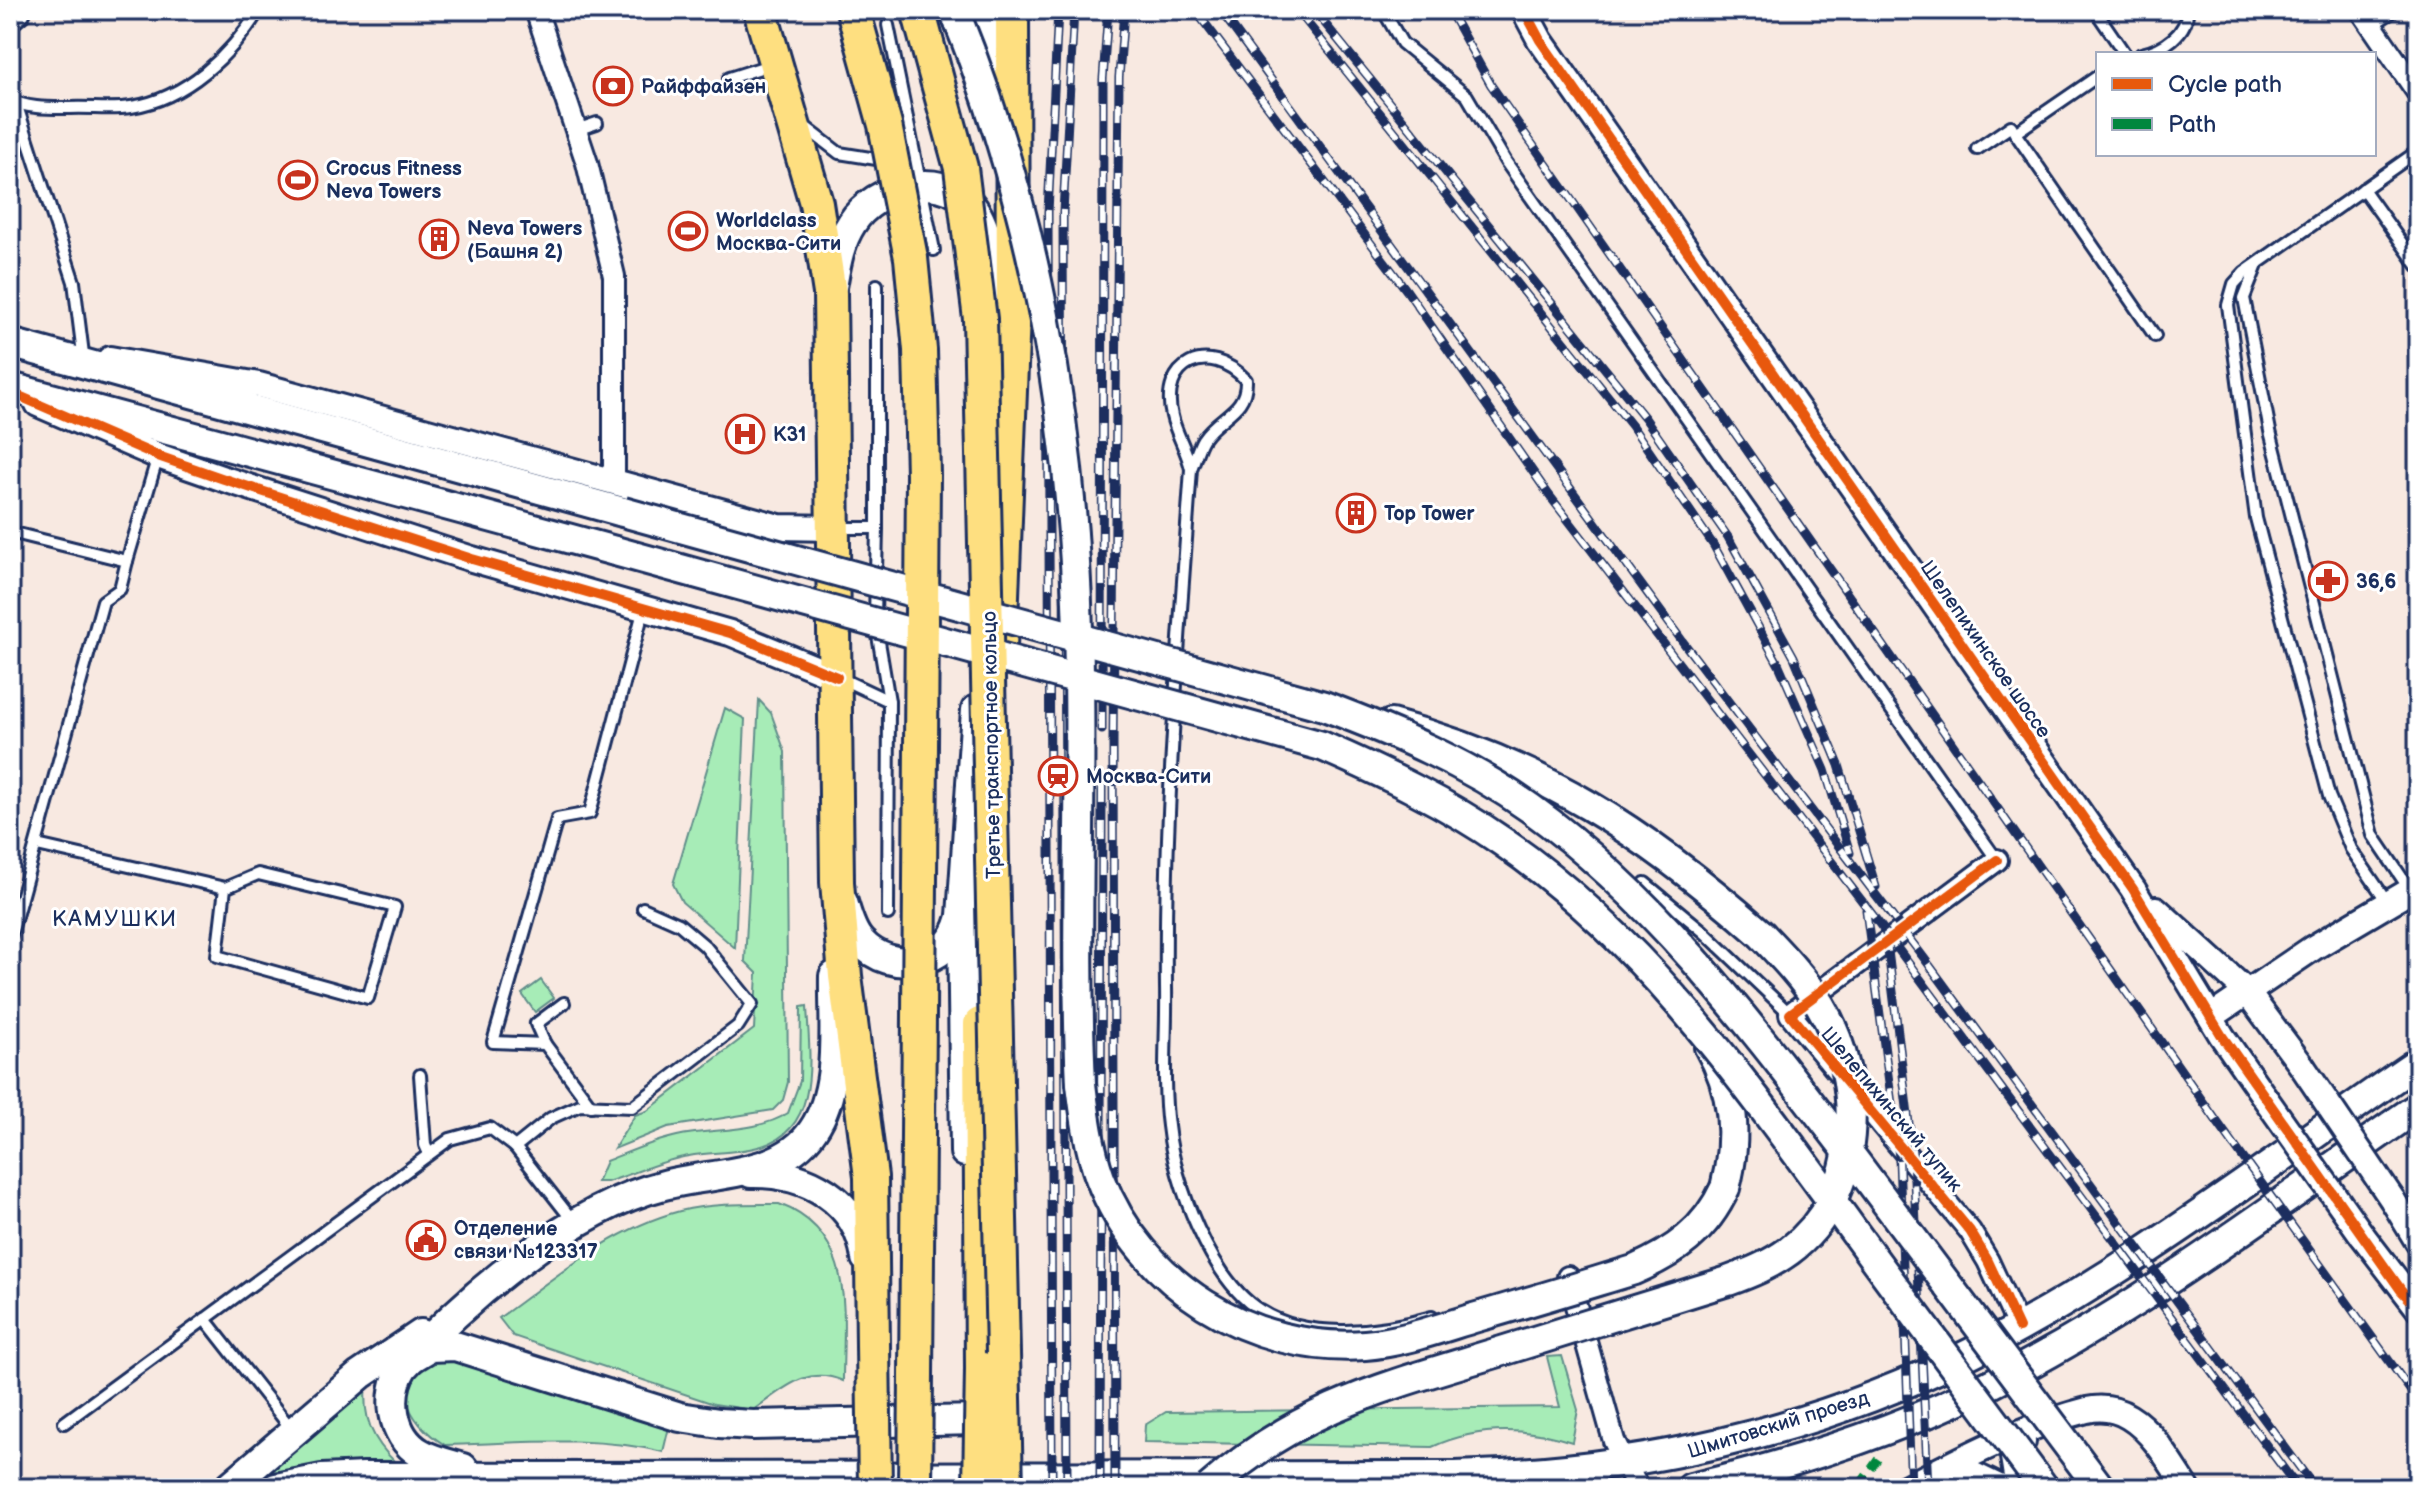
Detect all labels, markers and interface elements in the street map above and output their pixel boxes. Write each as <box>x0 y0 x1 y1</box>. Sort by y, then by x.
legend <box>2096 52 2376 156</box>
bank icon: Райффайзен <box>592 65 634 107</box>
text: Cycle path <box>2168 70 2282 99</box>
place label: Райффайзен <box>641 75 766 99</box>
text: Path <box>2168 110 2216 139</box>
place label: Crocus Fitness Neva Towers <box>326 157 462 204</box>
sports icon: Crocus Fitness Neva Towers <box>277 159 319 201</box>
place label: Worldclass Москва-Сити <box>716 209 841 256</box>
sports icon: Worldclass Москва-Сити <box>667 210 709 252</box>
place label: Neva Towers (Башня 2) <box>467 217 582 264</box>
building icon: Neva Towers (Башня 2) <box>418 218 460 260</box>
hospital icon: К31 <box>724 413 766 455</box>
place label: К31 <box>773 423 807 447</box>
building icon: Top Tower <box>1335 492 1377 534</box>
place label: Top Tower <box>1384 502 1475 526</box>
street label: Шелепихинское шоссе <box>1915 556 2056 743</box>
pharmacy icon: 36,6 <box>2307 560 2349 602</box>
place label: 36,6 <box>2356 570 2396 594</box>
street label: Третье транспортное кольцо <box>978 611 1006 879</box>
station icon: Москва-Сити <box>1037 755 1079 797</box>
place label: Москва-Сити <box>1086 765 1211 789</box>
district label: КАМУШКИ <box>52 906 178 933</box>
street label: Шелепихинский тупик <box>1815 1022 1967 1197</box>
place label: Отделение связи №123317 <box>454 1217 598 1264</box>
public building icon: Отделение связи №123317 <box>405 1219 447 1261</box>
street label: Шмитовский проезд <box>1685 1386 1872 1464</box>

